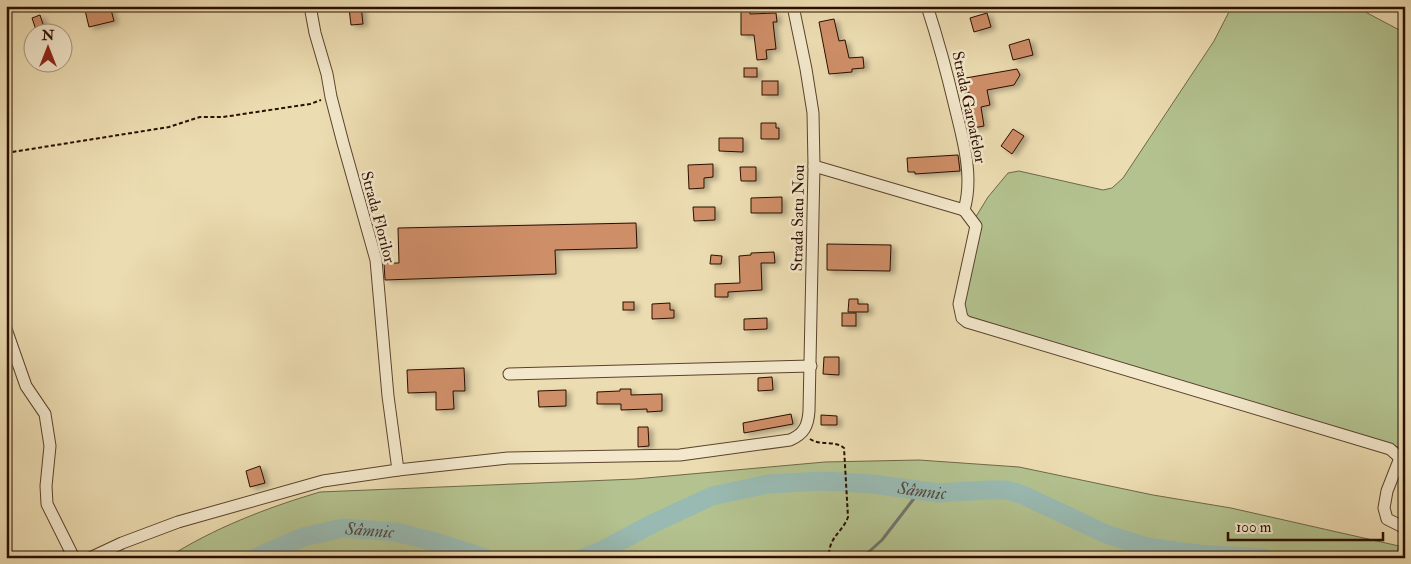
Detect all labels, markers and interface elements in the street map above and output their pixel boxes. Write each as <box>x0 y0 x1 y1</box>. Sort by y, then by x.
north arrow <box>22 22 72 72</box>
text: N <box>41 27 55 44</box>
street label: Strada Garoafelor <box>947 49 991 165</box>
street label: Strada Satu Nou <box>787 164 809 272</box>
street label: Strada Florilor <box>356 169 400 265</box>
water label: Sâmnic <box>895 476 947 505</box>
scale bar <box>1228 509 1384 541</box>
water label: Sâmnic <box>343 517 395 544</box>
text: 100 m <box>1236 518 1272 537</box>

